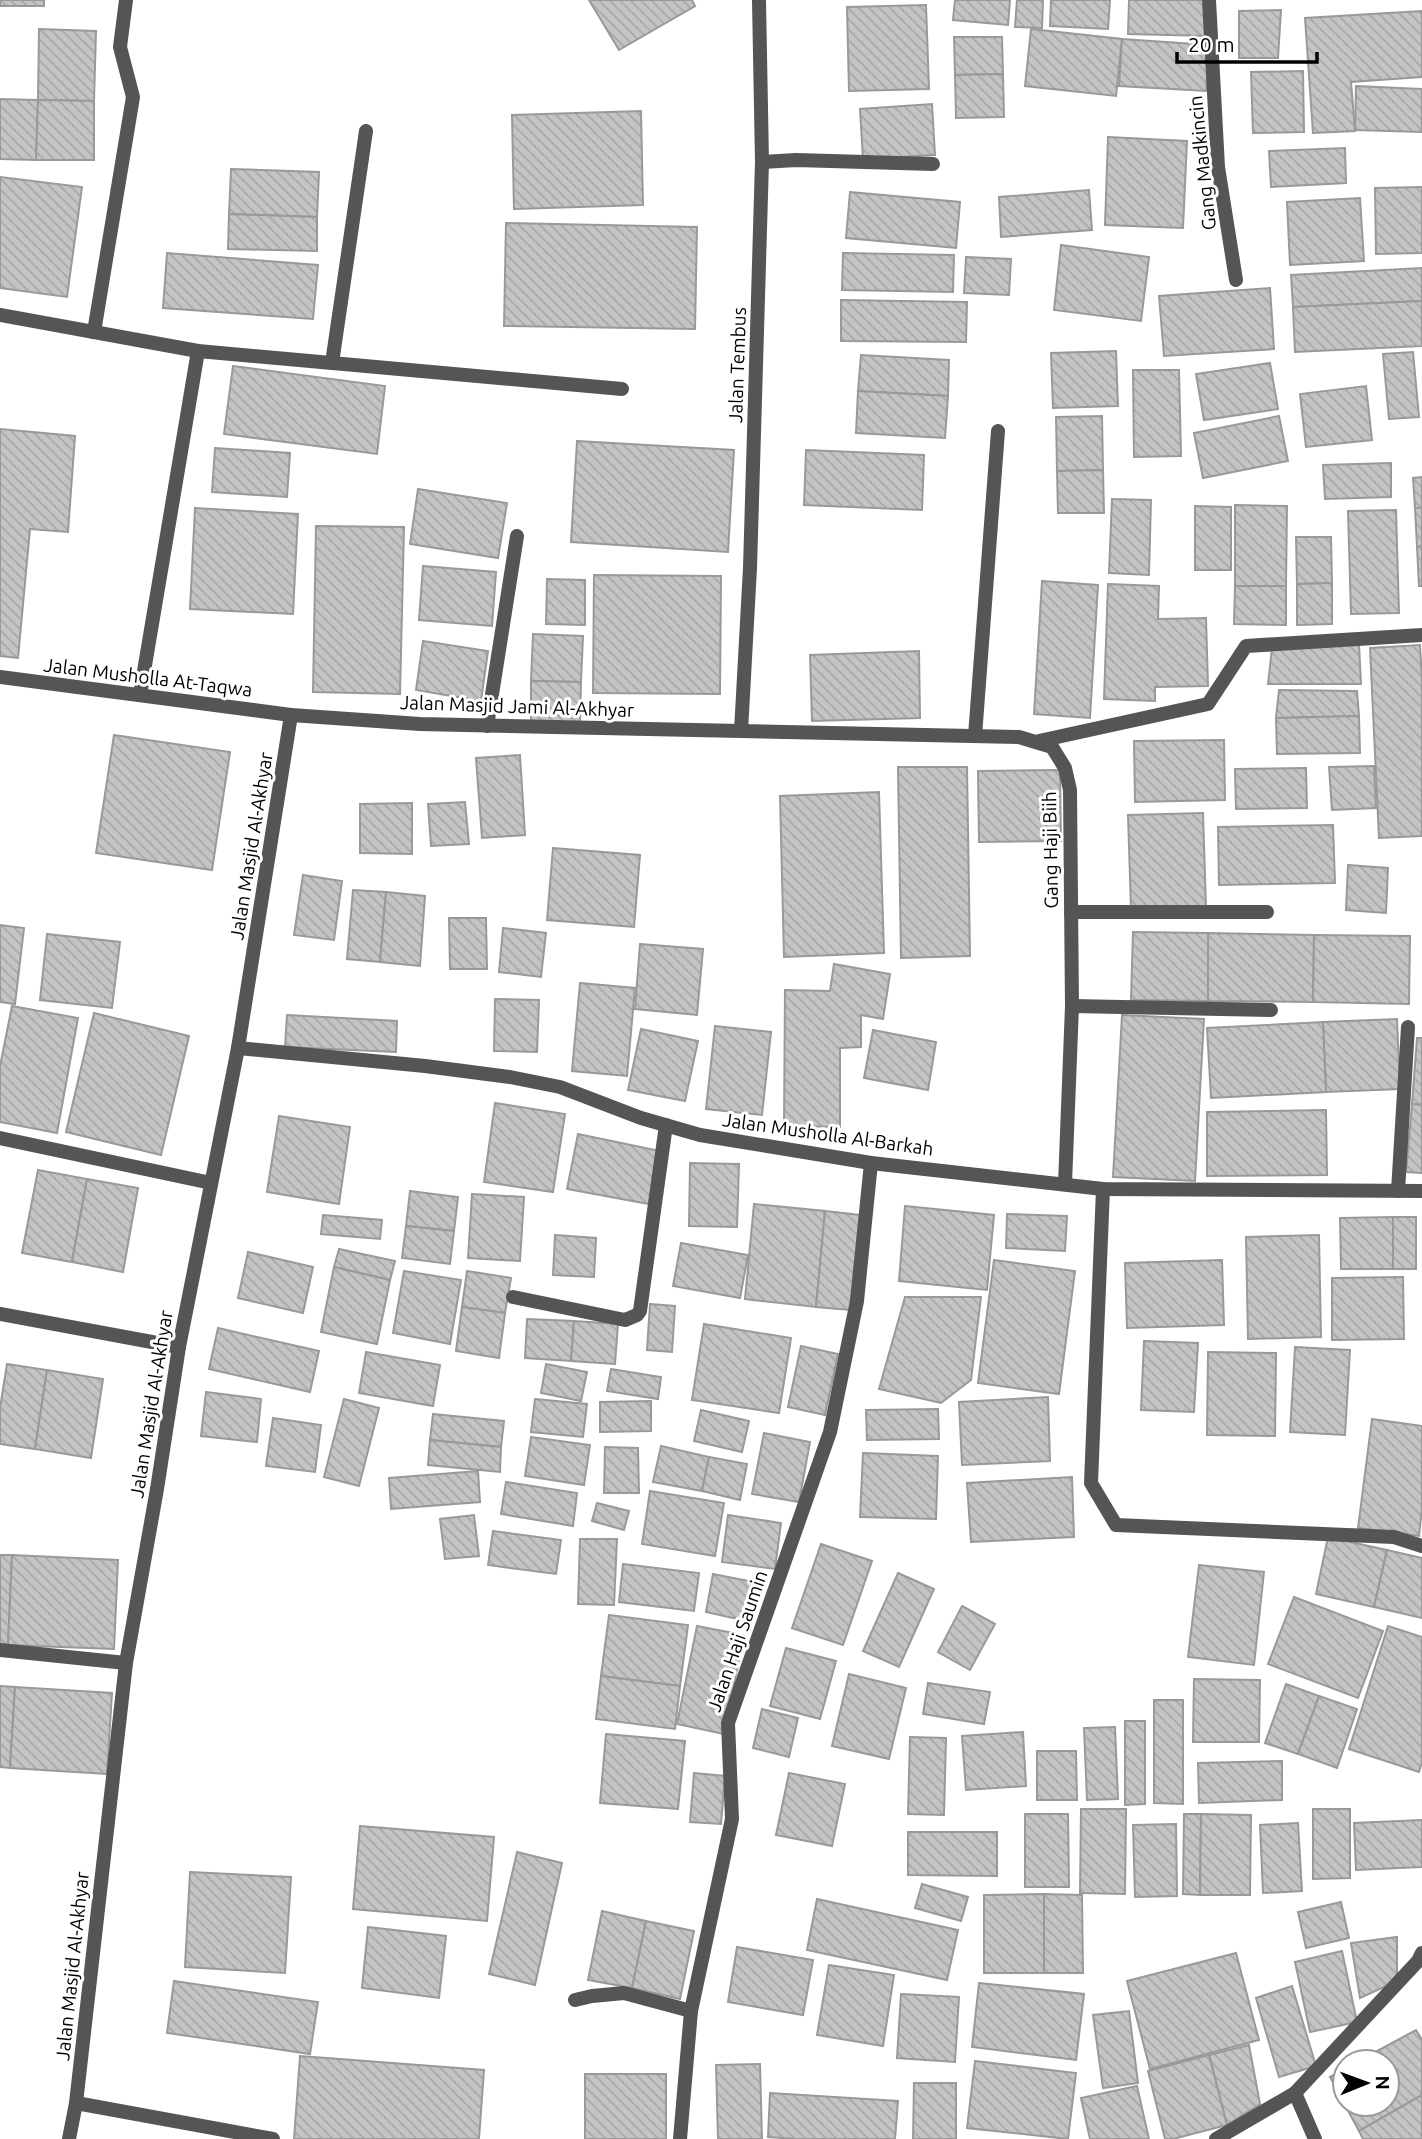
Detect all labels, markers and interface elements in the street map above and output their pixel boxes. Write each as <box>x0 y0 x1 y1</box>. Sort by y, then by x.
scale bar <box>1177 21 1317 65</box>
text: 20 m <box>1188 32 1235 56</box>
street label: Gang Madkincin <box>1184 95 1220 231</box>
street label: Jalan Tembus <box>724 307 750 423</box>
street label: Jalan Musholla At-Taqwa <box>42 653 254 701</box>
street label: Jalan Masjid Jami Al-Akhyar <box>400 691 634 721</box>
street label: Jalan Masjid Al-Akhyar <box>225 751 277 941</box>
street label: Gang Haji Biih <box>1038 791 1062 909</box>
street label: Jalan Musholla Al-Barkah <box>721 1108 935 1160</box>
street label: Jalan Masjid Al-Akhyar <box>125 1309 177 1499</box>
street label: Jalan Haji Saumin <box>702 1567 772 1715</box>
street label: Jalan Masjid Al-Akhyar <box>51 1870 93 2062</box>
north arrow <box>1331 2048 1401 2118</box>
text: N <box>1372 2075 1394 2090</box>

